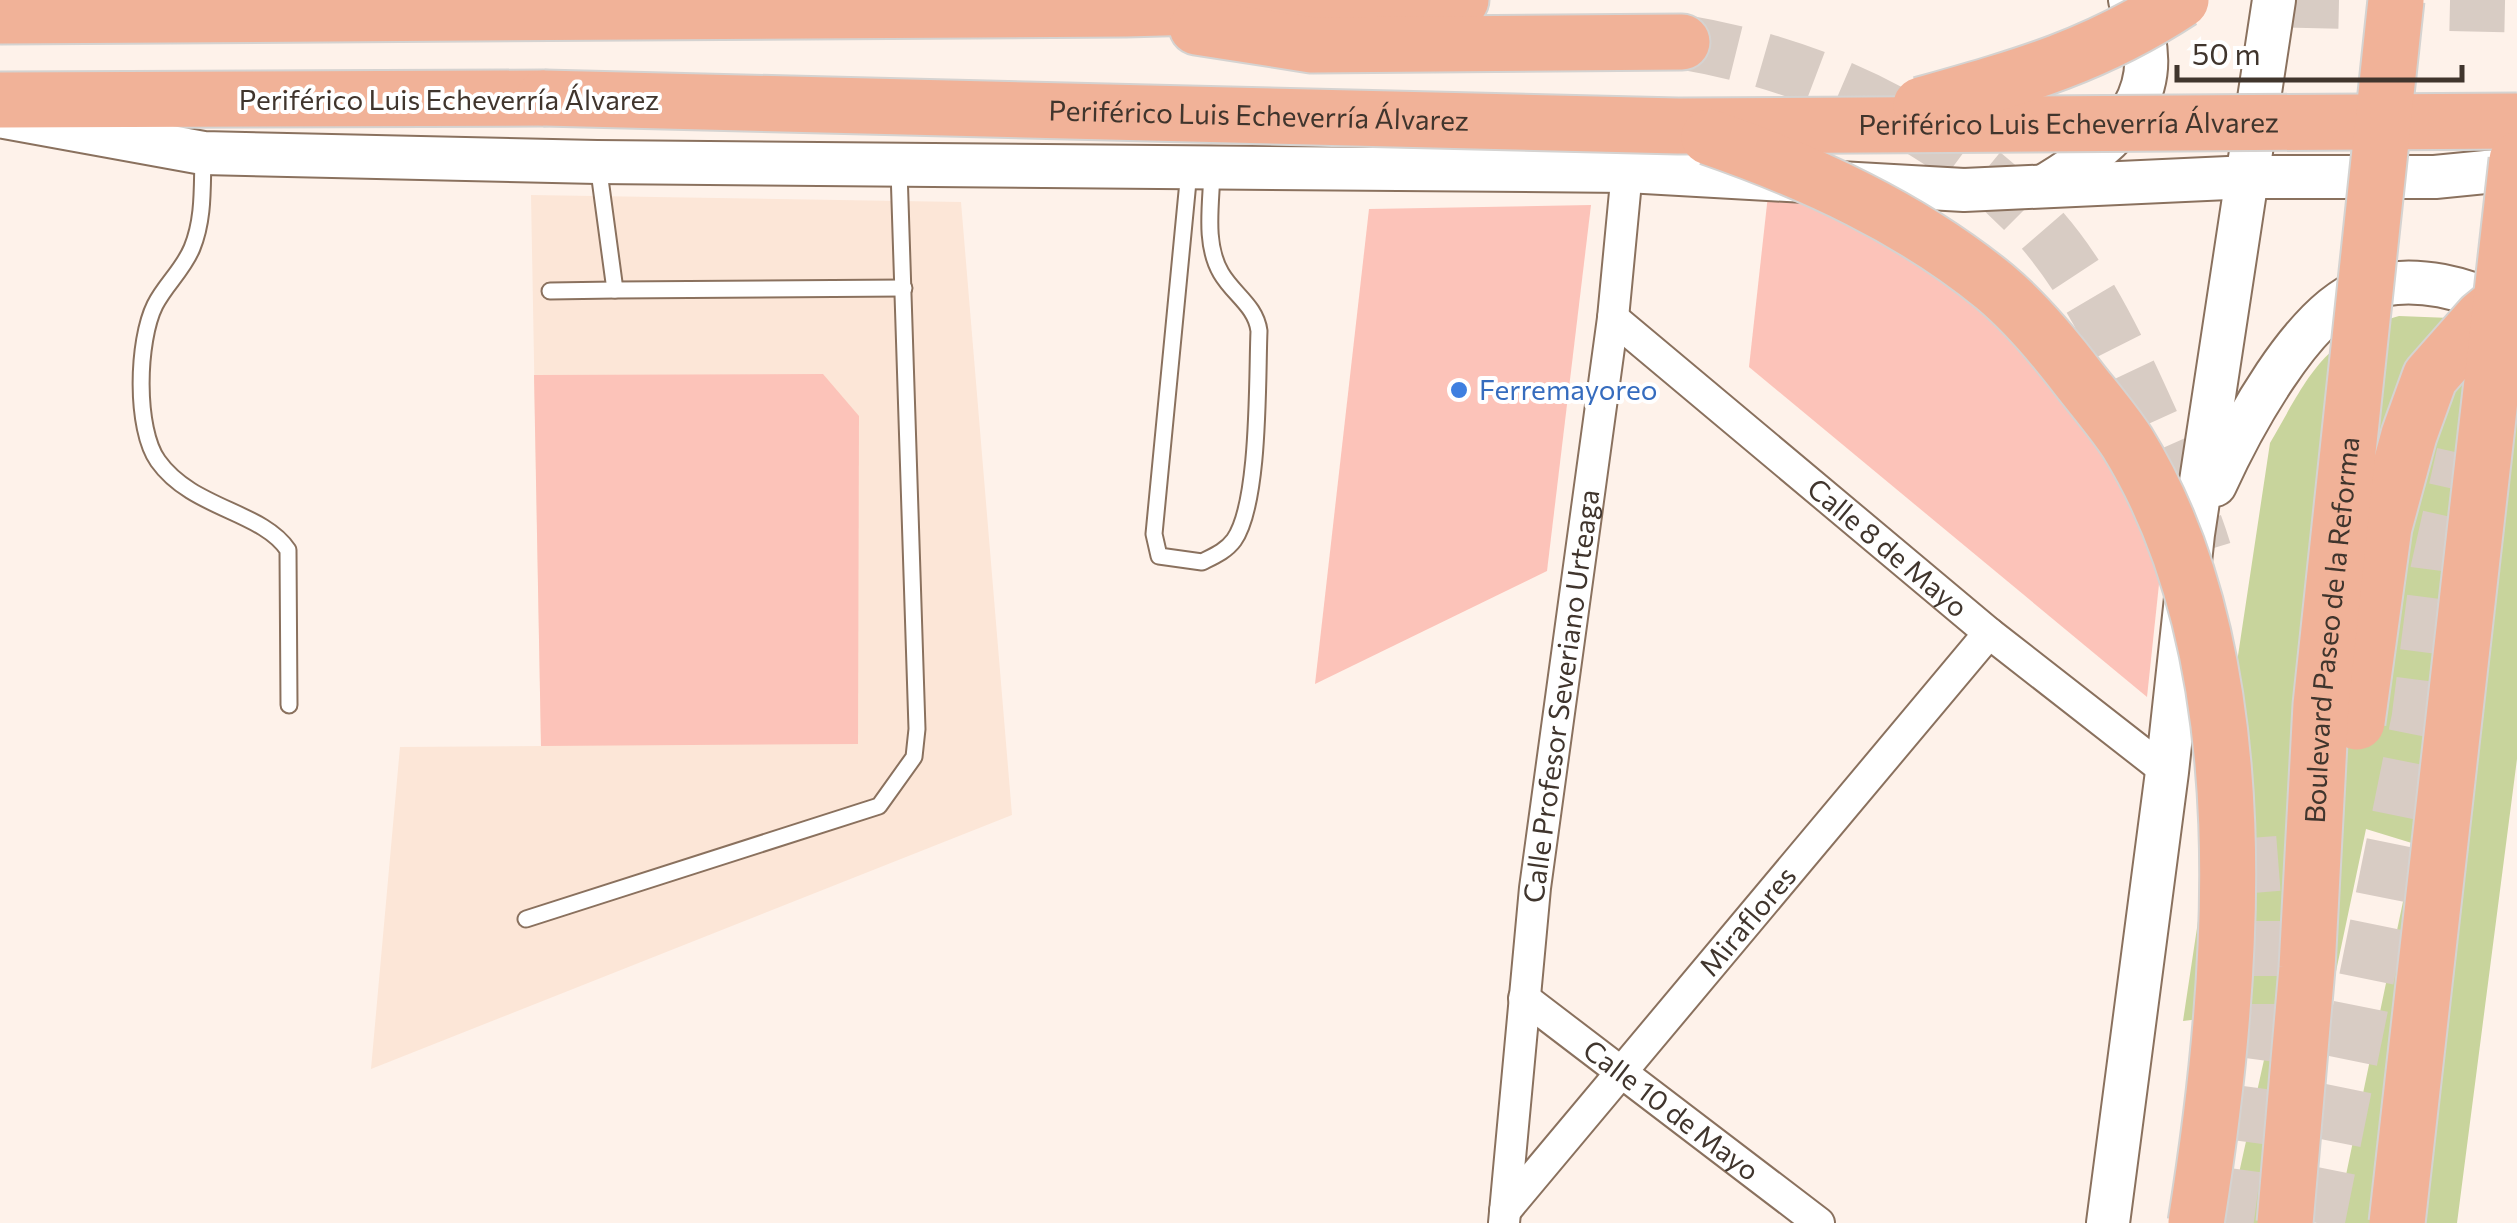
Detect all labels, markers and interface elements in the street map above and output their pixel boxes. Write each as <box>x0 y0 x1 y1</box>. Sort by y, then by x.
scale bar <box>2177 20 2462 82</box>
text: 50 m <box>2192 34 2261 71</box>
street label: Periférico Luis Echeverría Álvarez <box>239 82 659 116</box>
street label: Periférico Luis Echeverría Álvarez <box>1048 92 1469 137</box>
street label: Periférico Luis Echeverría Álvarez <box>1858 104 2279 141</box>
place label: Ferremayoreo <box>1479 372 1658 406</box>
marker: Ferremayoreo <box>1448 379 1470 401</box>
street label: Boulevard Paseo de la Reforma <box>2297 435 2365 824</box>
street label: Calle 8 de Mayo <box>1801 470 1975 624</box>
street label: Calle Profesor Severiano Urteaga <box>1516 487 1605 904</box>
street label: Miraflores <box>1691 859 1803 982</box>
street label: Calle 10 de Mayo <box>1577 1032 1766 1187</box>

